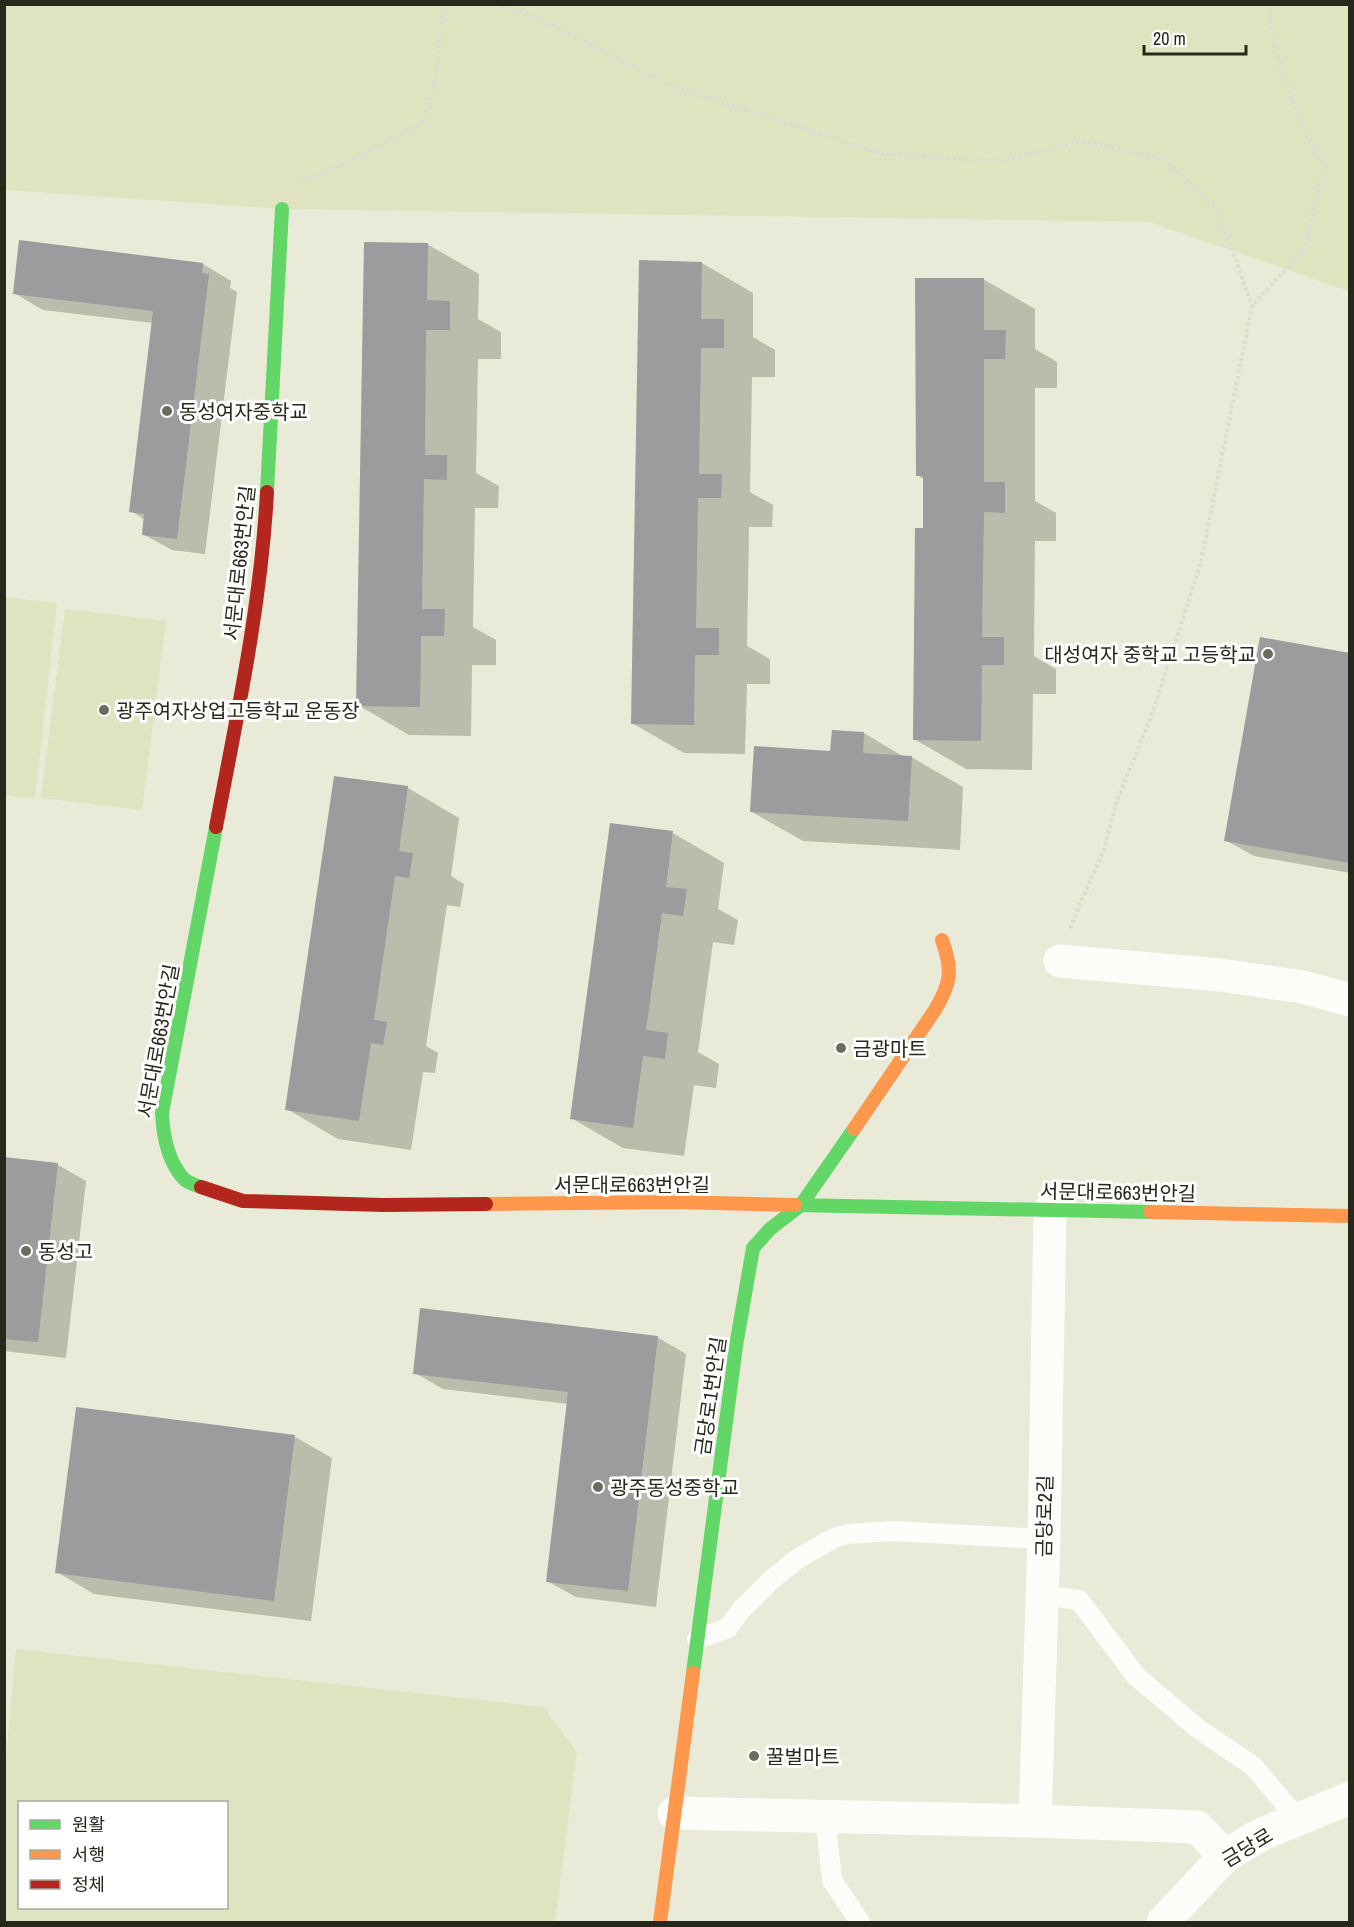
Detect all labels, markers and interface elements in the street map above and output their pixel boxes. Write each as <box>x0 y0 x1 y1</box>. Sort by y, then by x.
scale bar <box>1144 18 1246 56</box>
text: 20 m <box>1153 26 1186 51</box>
place label: 동성여자중학교 <box>179 398 308 425</box>
marker: 동성여자중학교 <box>160 404 174 418</box>
street label: 서문대로663번안길 <box>217 484 261 642</box>
place label: 대성여자 중학교 고등학교 <box>1044 641 1256 668</box>
marker: 대성여자 중학교 고등학교 <box>1261 647 1275 661</box>
place label: 광주여자상업고등학교 운동장 <box>116 697 360 724</box>
marker: 광주여자상업고등학교 운동장 <box>97 703 111 717</box>
street label: 서문대로663번안길 <box>131 962 185 1120</box>
place label: 금광마트 <box>853 1035 927 1062</box>
marker: 금광마트 <box>834 1041 848 1055</box>
street label: 서문대로663번안길 <box>554 1171 710 1198</box>
street label: 서문대로663번안길 <box>1040 1177 1196 1207</box>
place label: 동성고 <box>38 1238 93 1265</box>
marker: 동성고 <box>19 1244 33 1258</box>
street label: 금당로1번안길 <box>688 1335 732 1457</box>
place label: 광주동성중학교 <box>610 1474 739 1501</box>
street label: 금당로2길 <box>1030 1474 1058 1558</box>
marker: 광주동성중학교 <box>591 1480 605 1494</box>
place label: 꿀벌마트 <box>766 1743 840 1770</box>
marker: 꿀벌마트 <box>747 1749 761 1763</box>
legend <box>18 1801 228 1909</box>
text: 원활 <box>72 1812 105 1837</box>
street label: 금당로 <box>1216 1821 1278 1873</box>
text: 서행 <box>72 1842 105 1867</box>
text: 정체 <box>72 1872 105 1897</box>

